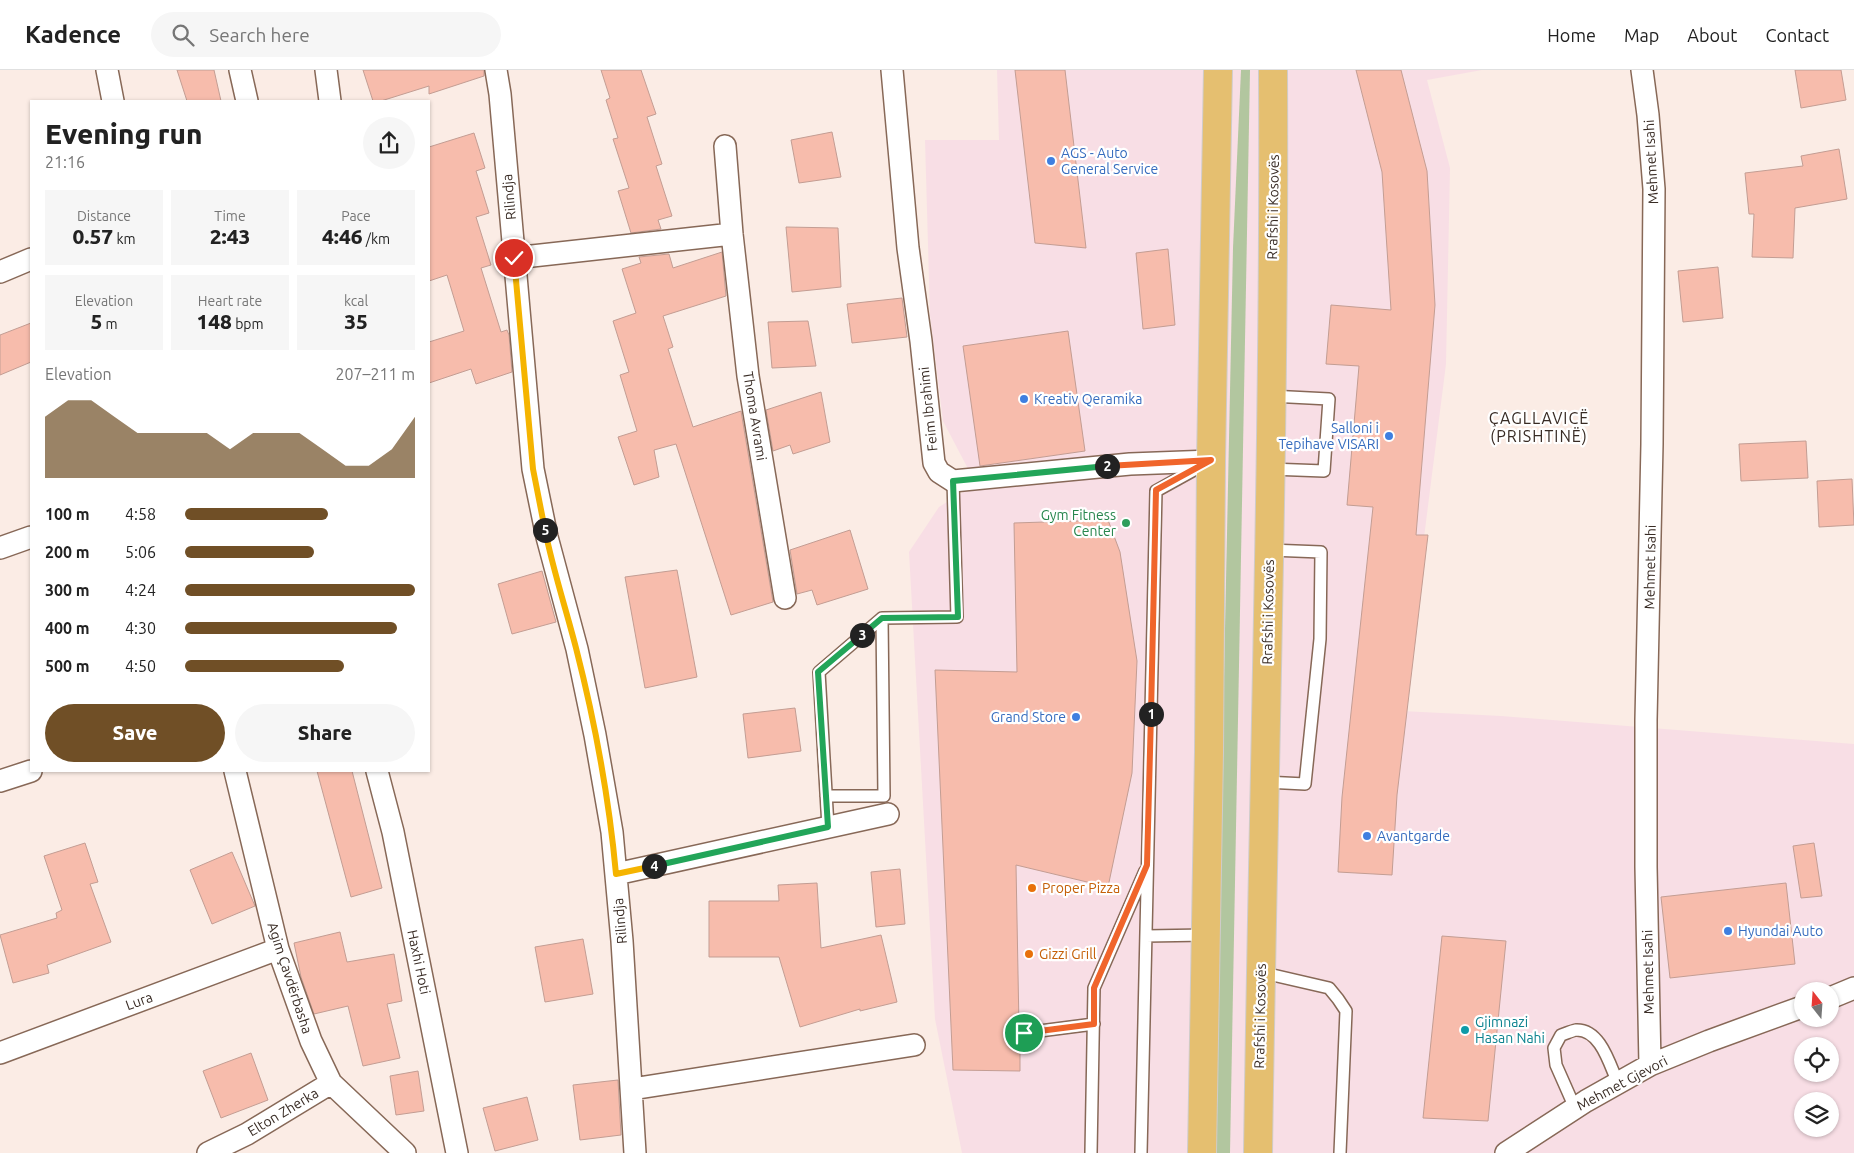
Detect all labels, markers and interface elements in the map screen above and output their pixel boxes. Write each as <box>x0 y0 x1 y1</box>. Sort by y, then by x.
search box <box>151 12 501 57</box>
text: Kadence <box>25 21 121 48</box>
icon: search <box>169 21 197 49</box>
text: Search here <box>209 24 310 46</box>
text: Home <box>1547 25 1596 45</box>
text: Map <box>1624 25 1659 45</box>
text: About <box>1687 25 1737 45</box>
text: Contact <box>1765 25 1829 45</box>
button: share <box>363 117 415 169</box>
text: Evening run <box>45 118 203 149</box>
street label: Mehmet Isahi <box>1641 119 1661 205</box>
place label: AGS - Auto General Service <box>1061 145 1158 177</box>
text: 21:16 <box>45 153 85 171</box>
street label: Rrafshi i Kosovës <box>1264 154 1282 260</box>
marker: AGS - Auto General Service <box>1045 155 1057 167</box>
street label: Rilindja <box>499 173 519 221</box>
text: Distance <box>77 208 131 224</box>
text: Time <box>214 208 246 224</box>
text: Pace <box>341 208 371 224</box>
text: 0.57 <box>72 224 113 248</box>
text: 2:43 <box>210 224 250 248</box>
text: 4:46 <box>322 224 363 248</box>
text: km <box>113 231 136 247</box>
text: /km <box>363 231 390 247</box>
pin <box>493 237 535 279</box>
icon: check <box>500 244 528 272</box>
text: Elevation <box>75 293 133 309</box>
text: Heart rate <box>198 293 262 309</box>
text: kcal <box>344 293 368 309</box>
text: 5 <box>90 309 102 333</box>
text: 148 <box>196 309 232 333</box>
text: 35 <box>344 309 368 333</box>
text: m <box>102 316 118 332</box>
text: bpm <box>232 316 264 332</box>
text: Elevation <box>45 365 112 383</box>
text: 207–211 m <box>335 365 415 383</box>
street label: Feim Ibrahimi <box>916 366 940 452</box>
street label: Thoma Avrami <box>740 370 770 462</box>
place label: Kreativ Qeramika <box>1034 391 1142 407</box>
marker: Kreativ Qeramika <box>1018 393 1030 405</box>
district label: ÇAGLLAVICË (PRISHTINË) <box>1489 409 1589 446</box>
place label: Salloni i Tepihave VISARI <box>1278 420 1379 452</box>
marker: Salloni i Tepihave VISARI <box>1383 430 1395 442</box>
pin: 2 <box>1094 454 1120 478</box>
text: 2 <box>1104 458 1111 474</box>
text: 100 m <box>45 505 90 523</box>
text: 4:58 <box>125 505 156 523</box>
place label: Gym Fitness Center <box>1041 507 1117 539</box>
marker: Gym Fitness Center <box>1120 517 1132 529</box>
pin: 5 <box>532 518 558 542</box>
text: 5 <box>542 522 549 538</box>
street label: Mehmet Isahi <box>1641 525 1659 609</box>
text: 200 m <box>45 543 90 561</box>
text: 5:06 <box>125 543 156 561</box>
street label: Rrafshi i Kosovës <box>1259 559 1277 665</box>
text: 300 m <box>45 581 90 599</box>
text: 4:24 <box>125 581 156 599</box>
text: 400 m <box>45 619 90 637</box>
text: 4:30 <box>125 619 156 637</box>
pin: 3 <box>850 622 874 648</box>
text: 3 <box>859 627 866 643</box>
text: 500 m <box>45 657 90 675</box>
text: 4:50 <box>125 657 156 675</box>
pin: 1 <box>1138 702 1164 726</box>
button: Save <box>45 704 225 762</box>
button: Share <box>235 704 415 762</box>
text: 1 <box>1148 706 1155 722</box>
place label: Grand Store <box>991 709 1066 725</box>
marker: Grand Store <box>1070 711 1082 723</box>
place label: Avantgarde <box>1377 828 1450 844</box>
marker: Avantgarde <box>1361 830 1373 842</box>
pin: 4 <box>642 854 666 878</box>
text: 4 <box>651 858 658 874</box>
place label: Proper Pizza <box>1042 880 1120 896</box>
marker: Proper Pizza <box>1026 882 1038 894</box>
street label: Rilindja <box>610 897 630 945</box>
street label: Agim Çavdërbasha <box>264 920 316 1036</box>
place label: Hyundai Auto <box>1738 923 1823 939</box>
marker: Hyundai Auto <box>1722 925 1734 937</box>
street label: Haxhi Hoti <box>404 928 434 996</box>
street label: Mehmet Isahi <box>1639 930 1657 1014</box>
place label: Gizzi Grill <box>1039 946 1097 962</box>
marker: Gizzi Grill <box>1023 948 1035 960</box>
street label: Rrafshi i Kosovës <box>1251 963 1269 1069</box>
north arrow <box>1794 982 1839 1028</box>
map controls <box>1794 982 1839 1137</box>
street label: Lura <box>123 989 155 1013</box>
pin <box>1003 1012 1045 1054</box>
place label: Gjimnazi Hasan Nahi <box>1475 1014 1545 1046</box>
icon: arrive <box>1010 1019 1038 1047</box>
marker: Gjimnazi Hasan Nahi <box>1459 1024 1471 1036</box>
button: locate <box>1794 1037 1839 1082</box>
street label: Mehmet Gjevori <box>1574 1052 1670 1114</box>
street label: Elton Zherka <box>245 1085 321 1139</box>
button: layers <box>1794 1092 1839 1137</box>

